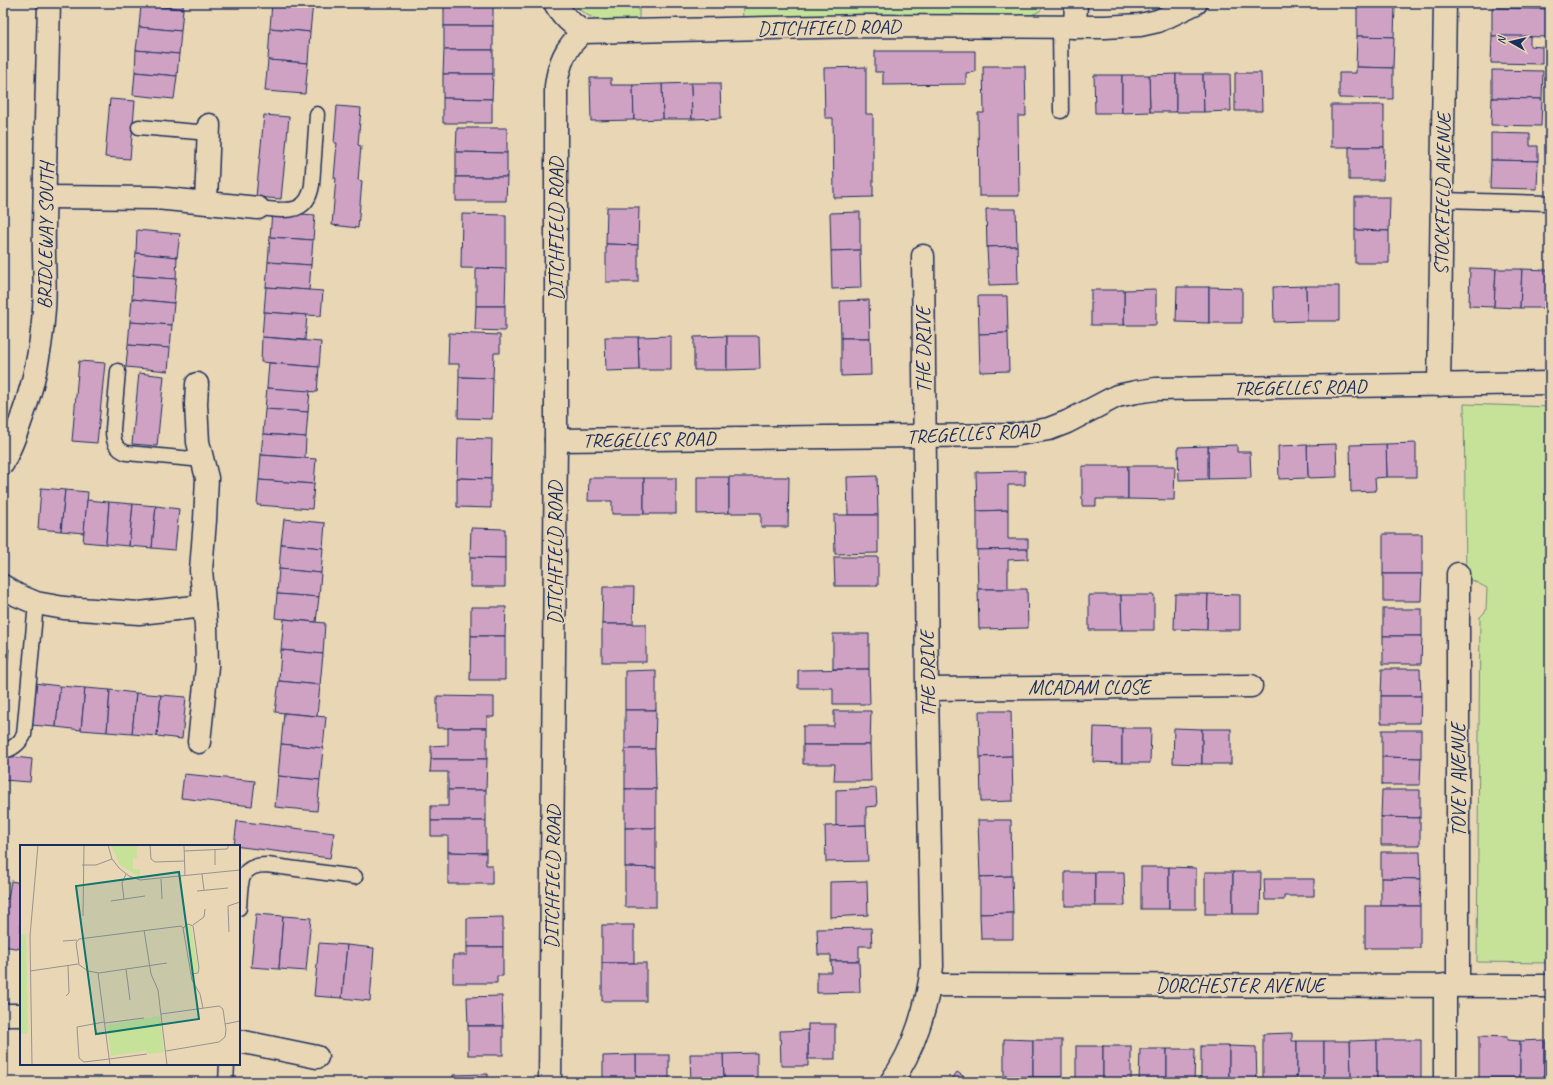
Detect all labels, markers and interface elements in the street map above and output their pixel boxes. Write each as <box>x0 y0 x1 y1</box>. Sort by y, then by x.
street label: DITCHFIELD ROAD <box>757 14 903 41</box>
north arrow <box>1491 22 1531 62</box>
text: N <box>1494 34 1509 45</box>
street label: STOCKFIELD AVENUE <box>1429 110 1456 275</box>
street label: DITCHFIELD ROAD <box>544 155 569 301</box>
street label: BRIDLEWAY SOUTH <box>32 159 59 309</box>
street label: THE DRIVE <box>911 304 936 393</box>
street label: TREGELLES ROAD <box>1233 374 1368 401</box>
street label: TREGELLES ROAD <box>906 417 1041 449</box>
street label: TREGELLES ROAD <box>582 426 717 453</box>
street label: DITCHFIELD ROAD <box>543 479 568 625</box>
street label: THE DRIVE <box>914 627 941 717</box>
street label: MCADAM CLOSE <box>1028 675 1152 700</box>
street label: TOVEY AVENUE <box>1446 720 1471 837</box>
street label: DITCHFIELD ROAD <box>539 803 566 949</box>
inset map <box>20 845 240 1065</box>
street label: DORCHESTER AVENUE <box>1156 973 1327 998</box>

